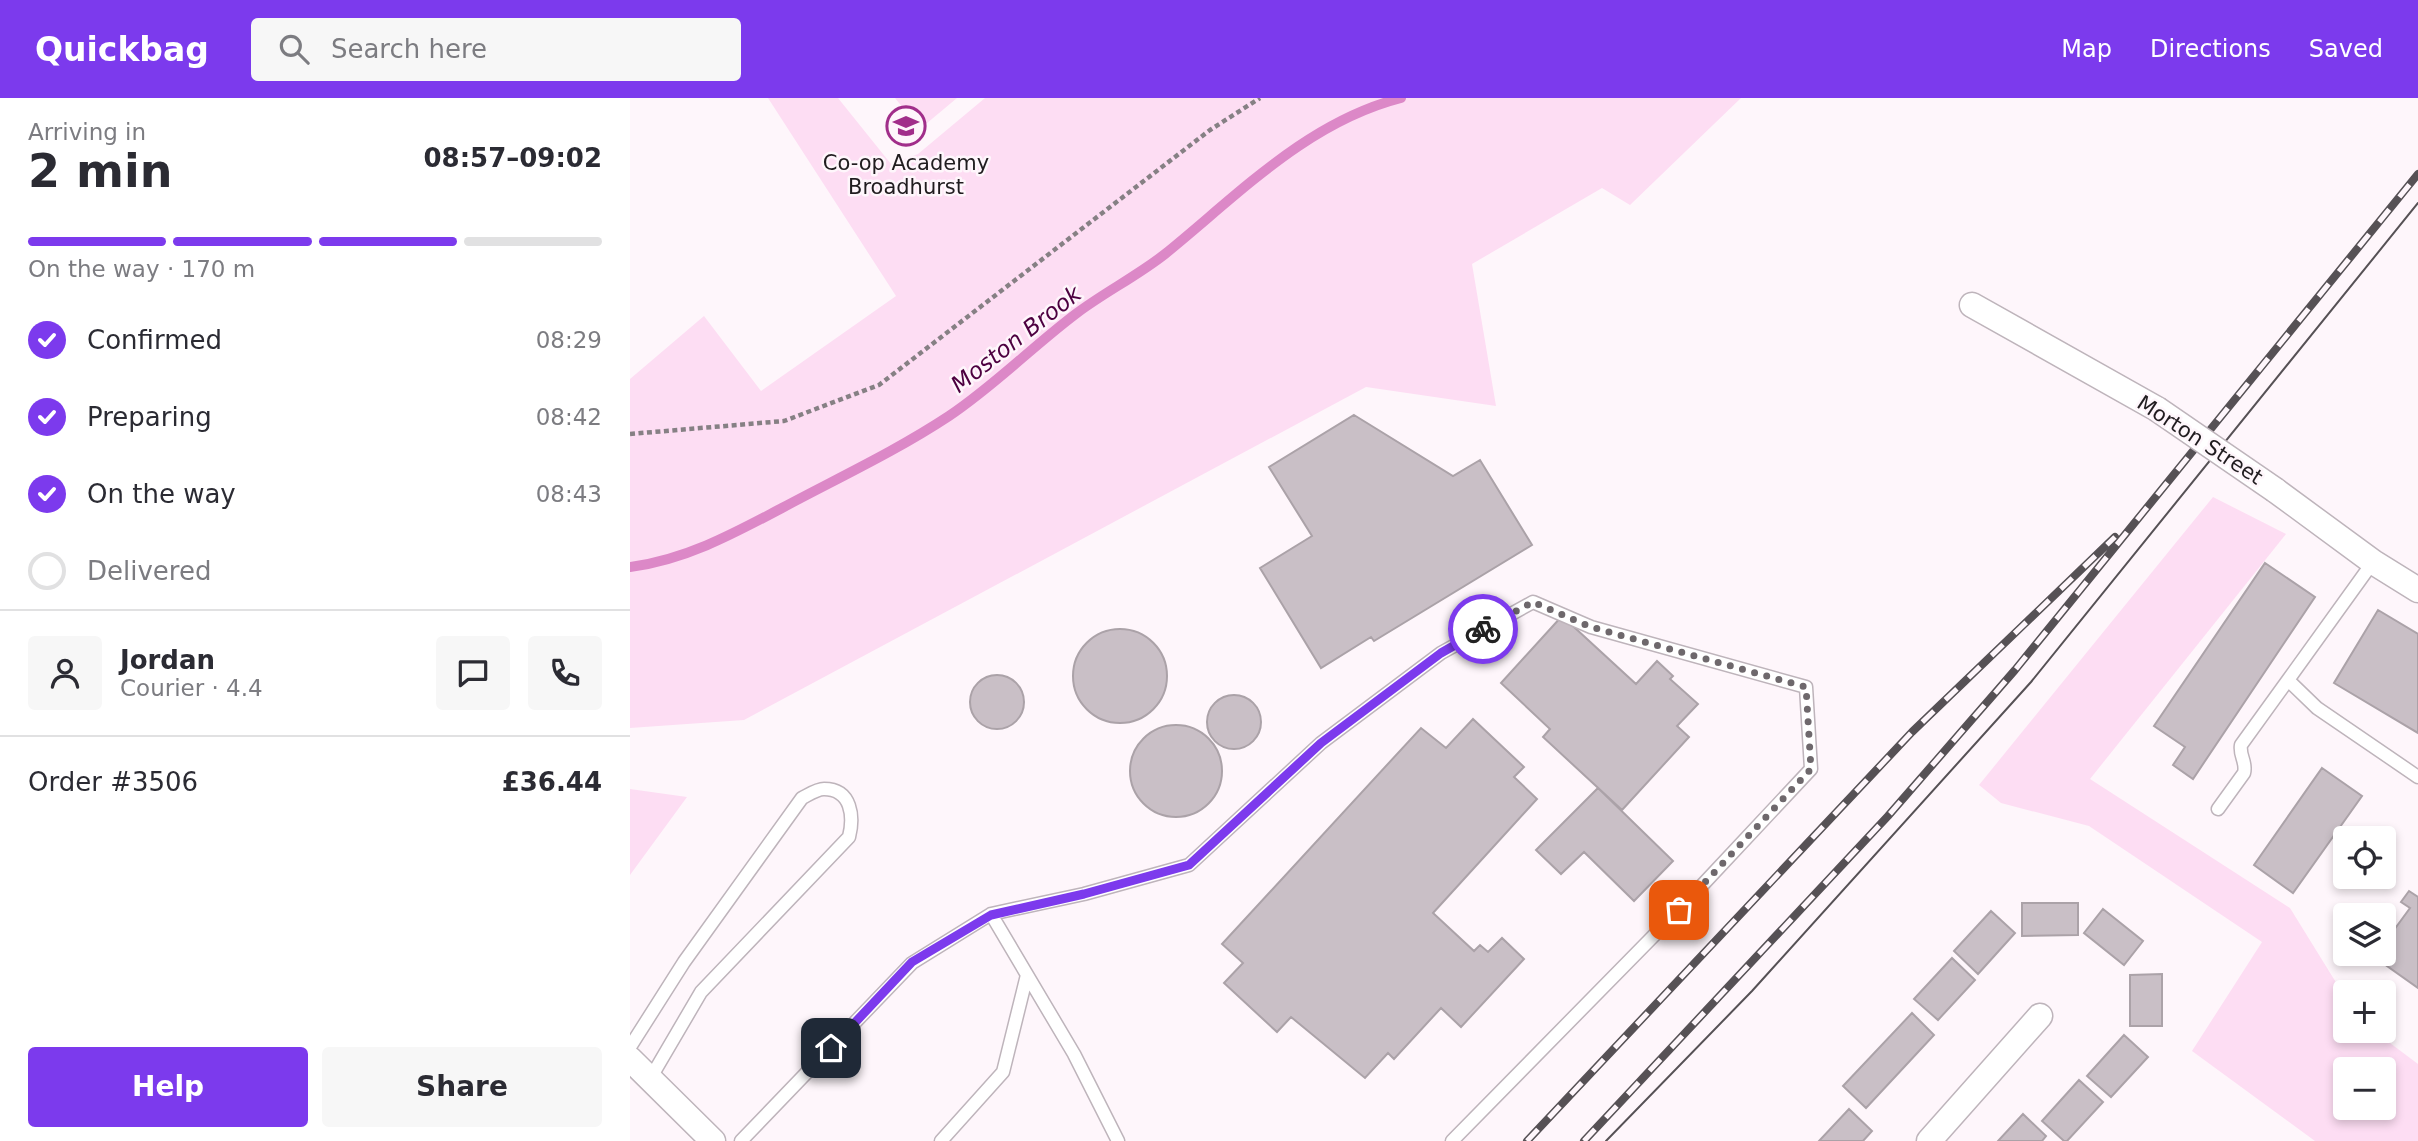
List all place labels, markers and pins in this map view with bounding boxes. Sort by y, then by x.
school or university icon: Co-op Academy Broadhurst [885,105,927,147]
place label: Co-op Academy Broadhurst [823,151,989,199]
pin [1649,880,1709,940]
pin [801,1018,861,1078]

